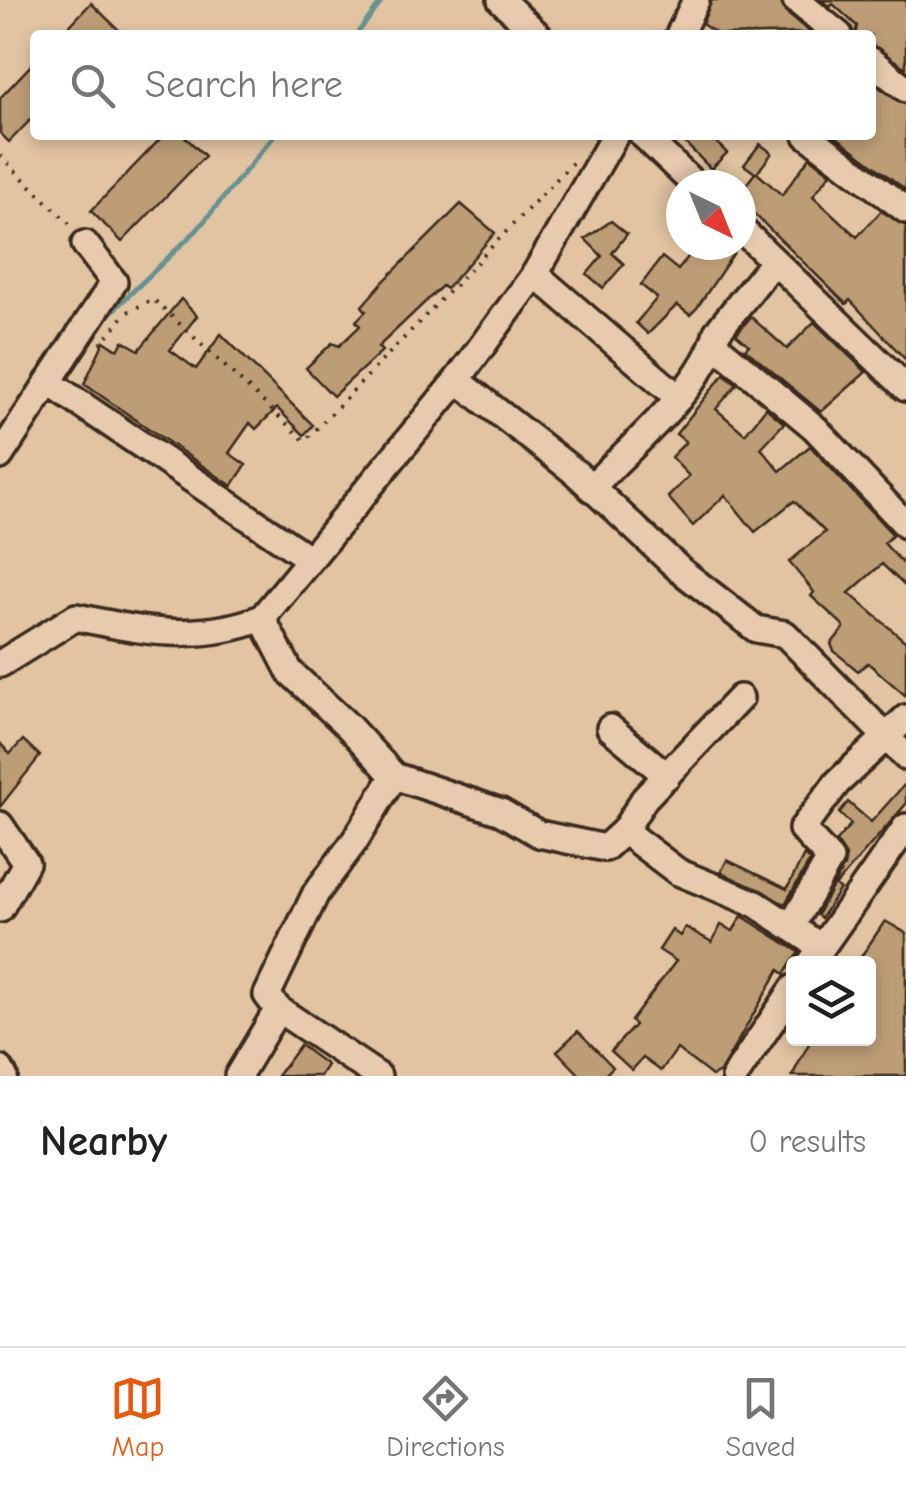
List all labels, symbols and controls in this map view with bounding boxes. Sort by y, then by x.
search box [30,30,876,140]
icon: search [65,58,120,113]
text: Search here [145,63,343,107]
north arrow [666,170,756,260]
map controls [786,956,876,1046]
button: layers [786,956,876,1046]
text: Nearby [40,1117,167,1166]
text: 0 results [749,1123,866,1160]
tab: Map [110,1371,165,1463]
tab: Directions [386,1371,505,1463]
tab: Saved [726,1371,796,1463]

